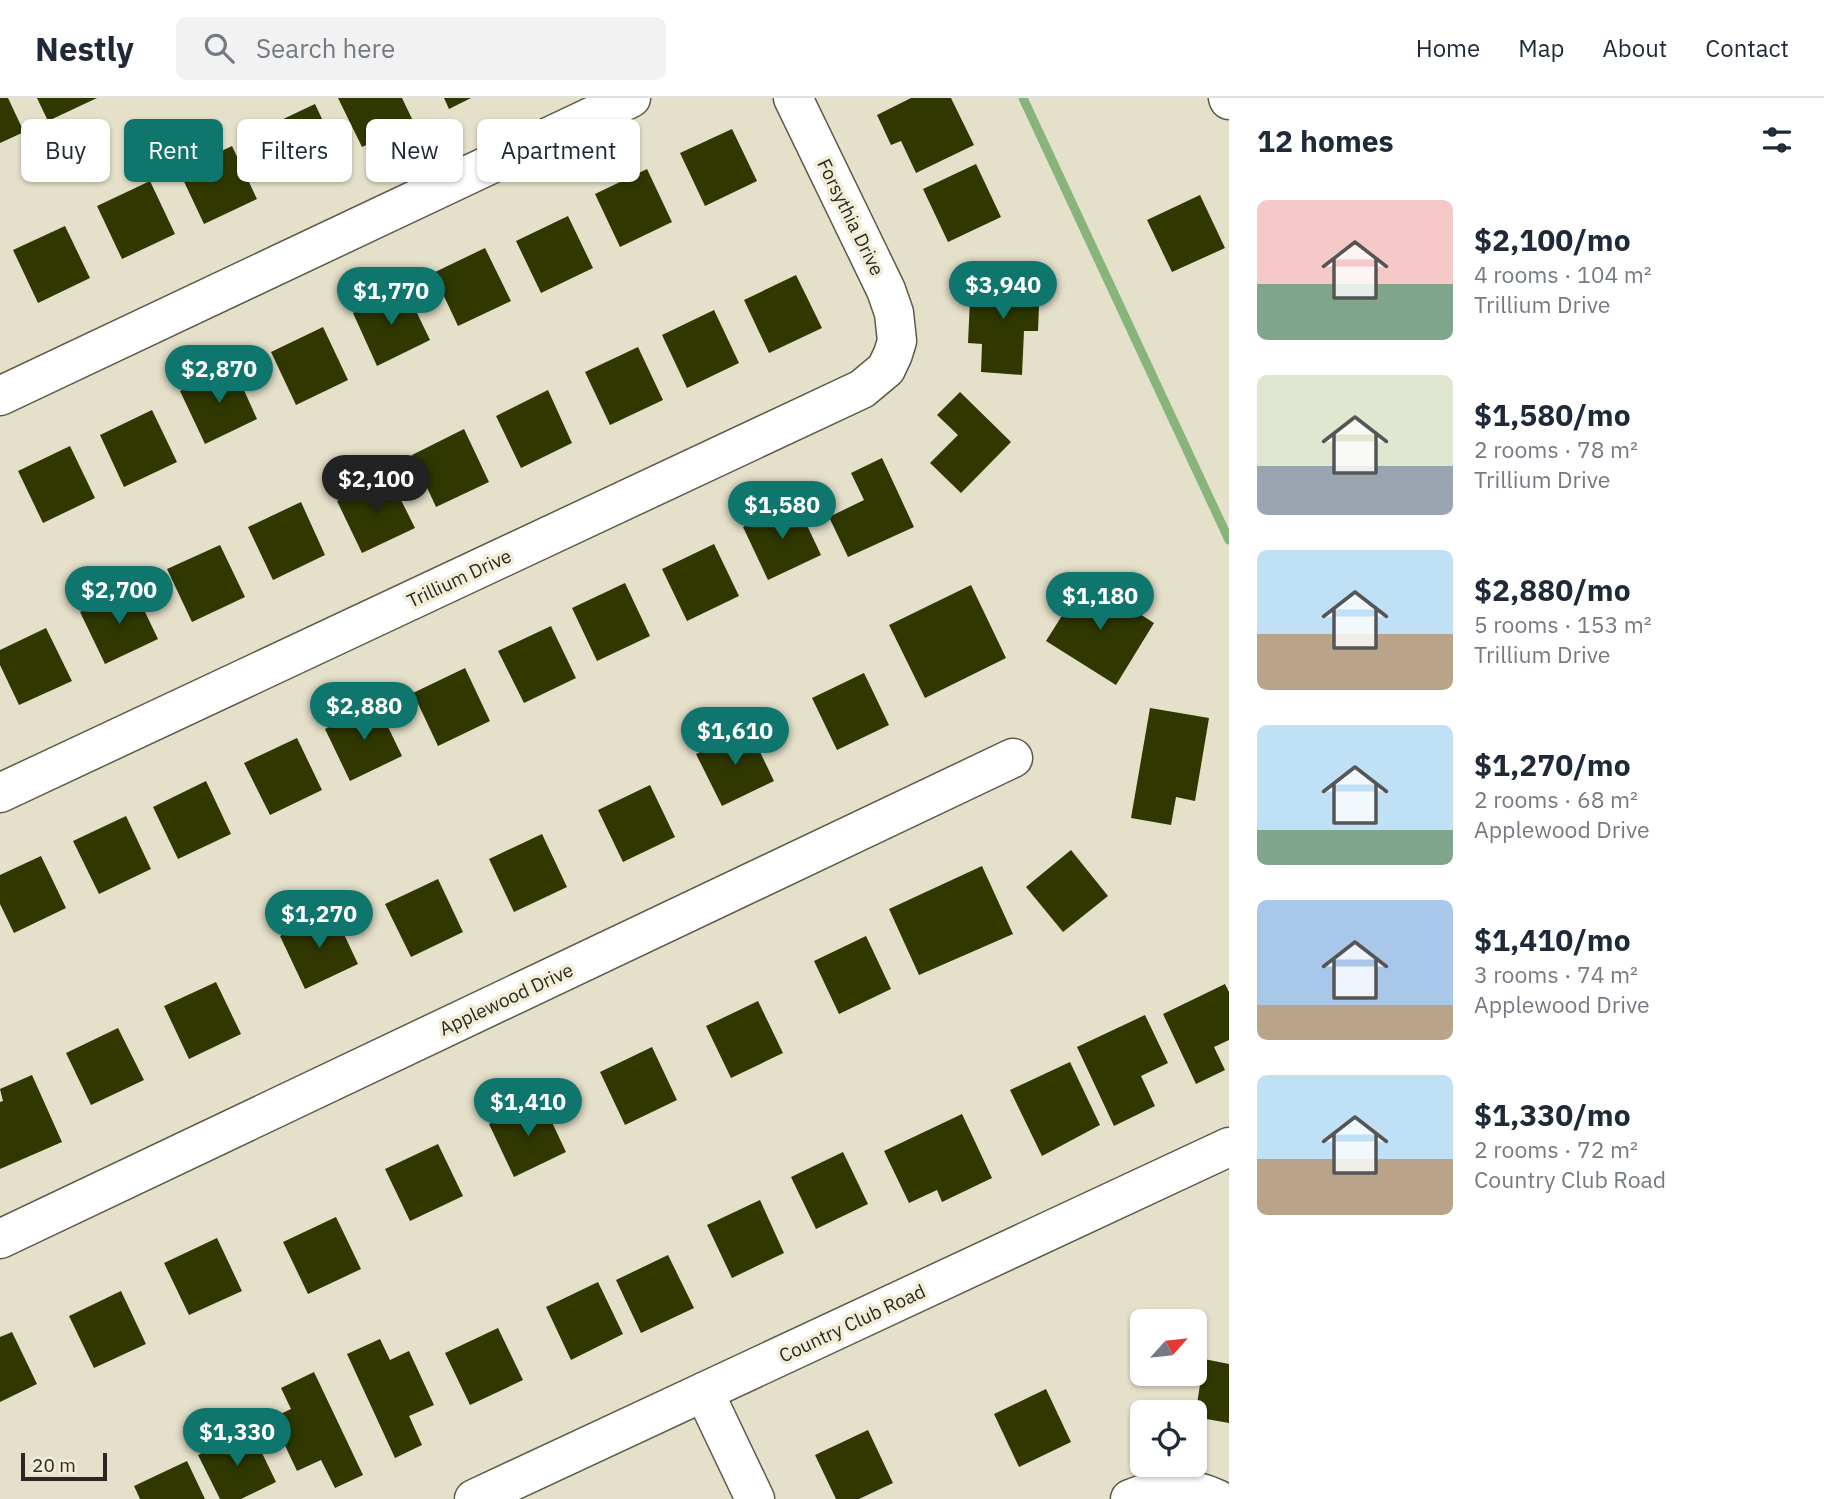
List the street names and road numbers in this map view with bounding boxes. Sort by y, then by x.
street label: Forsythia Drive [812,155,890,279]
street label: Trillium Drive [403,543,515,613]
street label: Applewood Drive [435,957,577,1041]
street label: Country Club Road [775,1279,929,1367]

